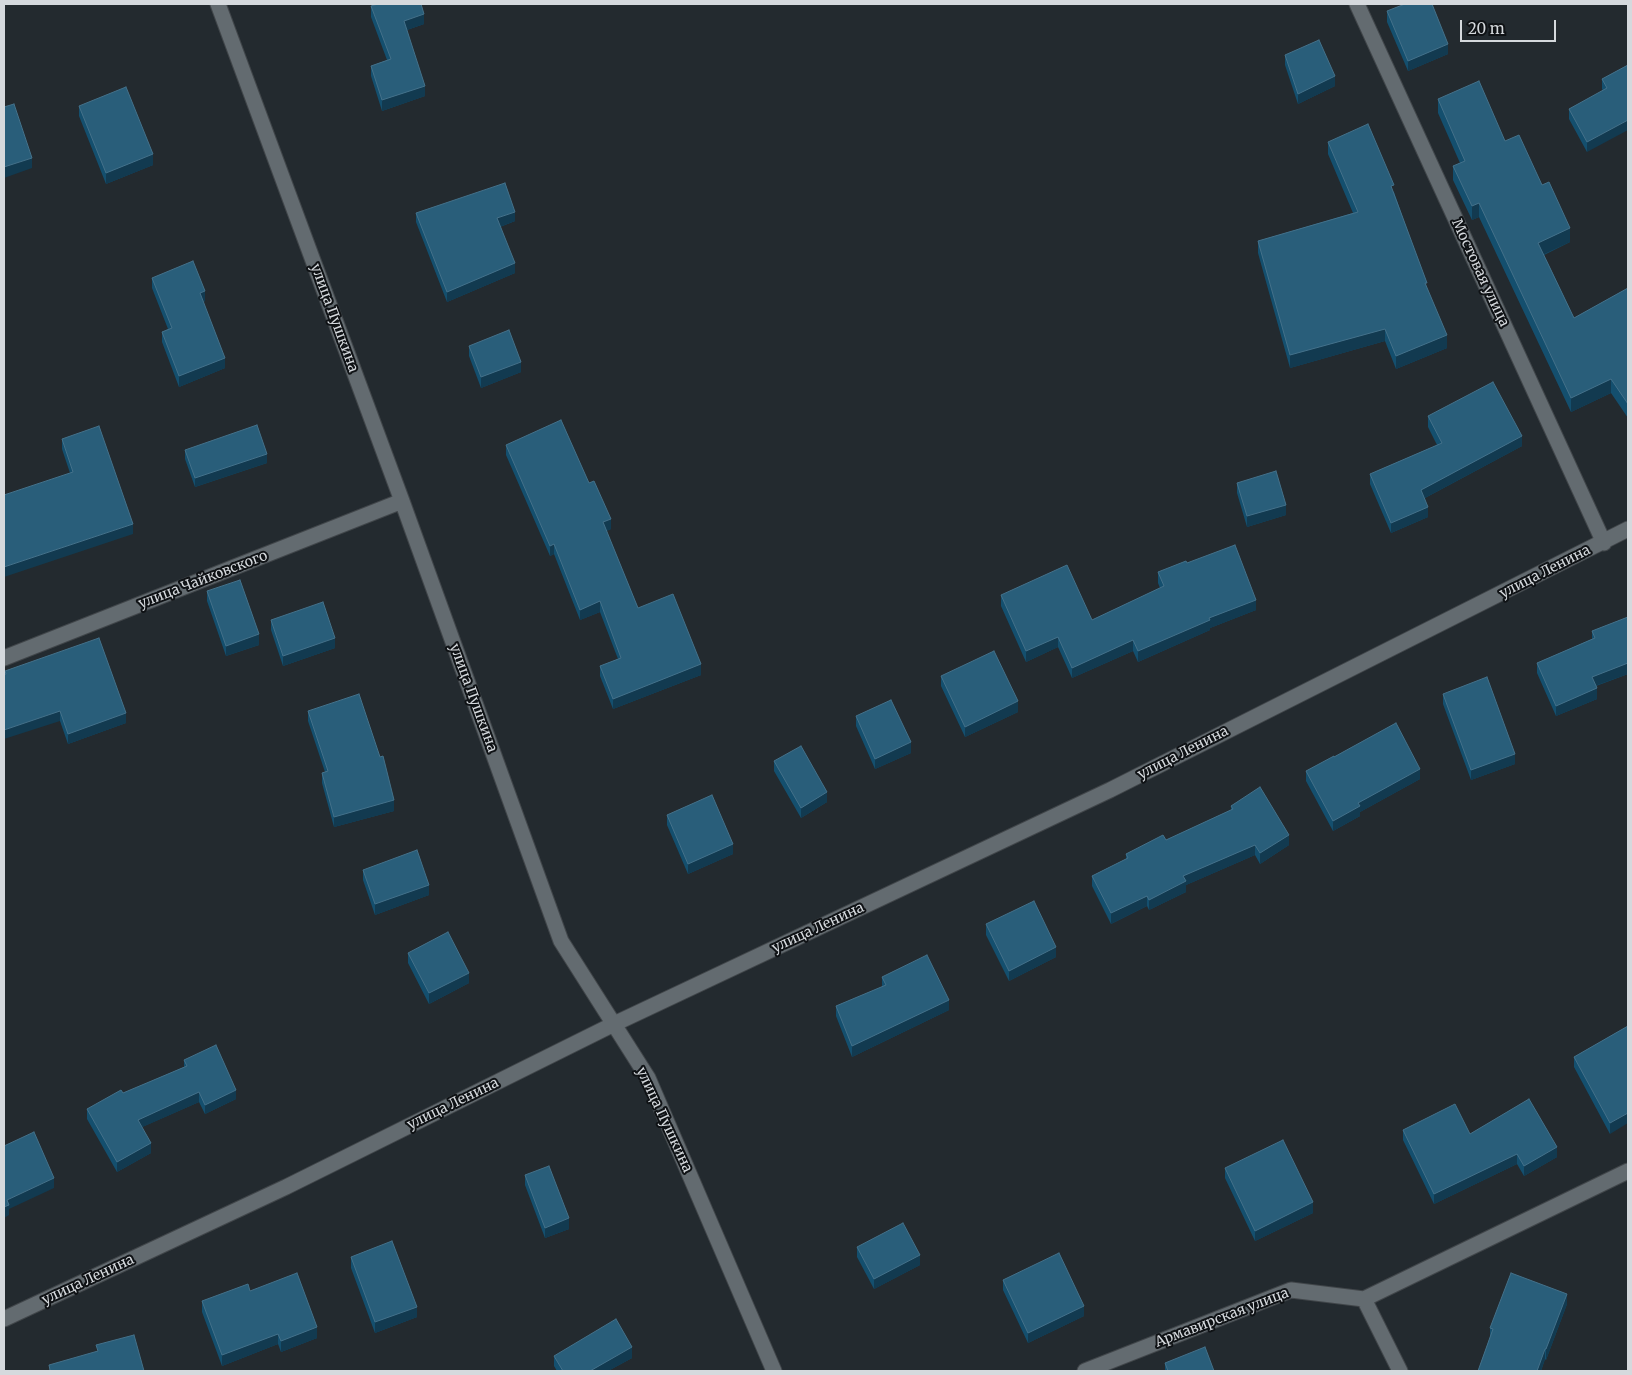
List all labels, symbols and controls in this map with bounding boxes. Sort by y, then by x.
scale bar [1462,10,1558,42]
text: 20 m [1468,19,1505,38]
street label: Мостовая улица [1448,217,1512,329]
street label: улица Пушкина [307,262,361,374]
street label: улица Ленина [1497,542,1593,602]
street label: улица Чайковского [136,548,270,612]
street label: улица Пушкина [446,642,500,754]
street label: улица Ленина [1135,723,1231,783]
street label: улица Ленина [769,899,867,957]
street label: улица Пушкина [632,1065,696,1175]
street label: улица Ленина [405,1075,501,1133]
street label: улица Ленина [39,1251,137,1309]
street label: Армавирская улица [1153,1285,1291,1351]

